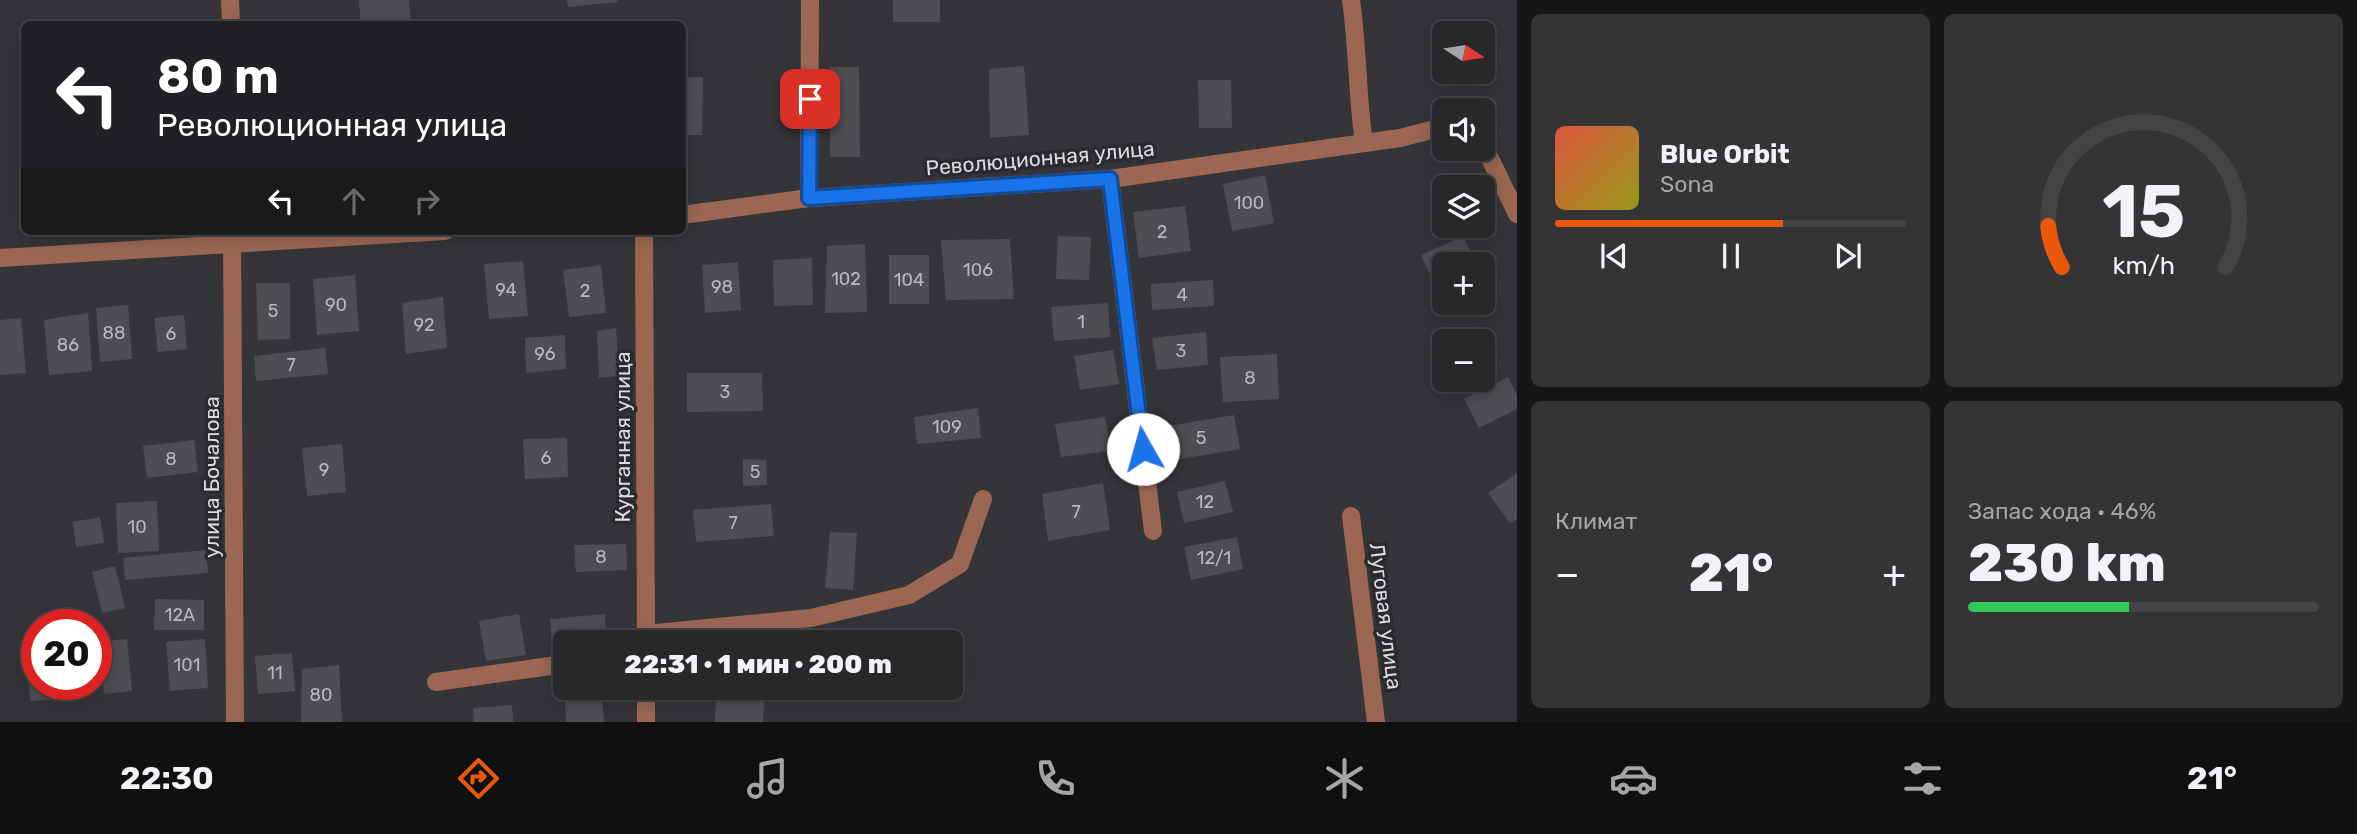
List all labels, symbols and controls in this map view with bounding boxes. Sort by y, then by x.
north arrow [1432,21,1494,84]
map controls [1432,21,1495,392]
text: 80 m [157,47,279,105]
icon: left [42,49,133,140]
pin [780,69,840,129]
icon: arrive [791,80,829,118]
button: sound [1432,98,1495,161]
text: Революционная улица [157,106,507,144]
street label: Революционная улица [924,136,1156,180]
text: Blue Orbit [1660,139,1790,170]
text: 15 [2102,169,2185,255]
text: Sona [1660,170,1714,198]
button: layers [1432,175,1495,238]
icon: left [262,182,300,220]
icon: ahead [335,182,373,220]
icon: right [408,182,446,220]
house number: 100 [1234,192,1264,214]
house number: 2 [1157,221,1167,243]
icon: previous [1595,237,1633,275]
icon: pause [1712,237,1750,275]
icon: next [1829,237,1867,275]
text: km/h [2112,251,2175,280]
button: + [1432,252,1495,315]
house number: 106 [963,259,993,281]
house number: 102 [831,268,861,290]
house number: 104 [894,269,924,291]
house number: 98 [711,276,733,298]
house number: 94 [495,279,517,301]
house number: 2 [580,280,590,302]
house number: 4 [1176,284,1188,306]
house number: 90 [325,294,347,316]
house number: 5 [268,300,278,322]
house number: 1 [1077,311,1085,333]
house number: 92 [413,314,435,336]
house number: 88 [103,322,125,344]
house number: 6 [166,323,177,345]
button: − [1432,329,1495,392]
house number: 86 [57,334,79,356]
house number: 3 [1176,340,1186,362]
house number: 96 [534,343,556,365]
street label: Курганная улица [610,351,635,523]
house number: 7 [286,354,296,376]
house number: 8 [1244,367,1256,389]
house number: 3 [720,381,730,403]
street label: улица Бочалова [199,396,224,558]
position arrow [1106,412,1180,486]
house number: 109 [932,416,962,438]
house number: 5 [1196,427,1206,449]
house number: 6 [541,447,552,469]
house number: 8 [165,448,177,470]
house number: 9 [319,459,329,481]
house number: 5 [750,461,760,483]
house number: 12 [1196,491,1214,513]
text: Запас хода · 46% [1968,497,2156,525]
house number: 7 [1071,501,1081,523]
text: Климат [1555,507,1637,535]
house number: 7 [728,512,738,534]
house number: 10 [127,516,147,538]
text: 230 km [1968,532,2166,594]
street label: Луговая улица [1365,541,1407,691]
text: 21° [1689,542,1773,604]
house number: 8 [595,546,607,568]
house number: 12/1 [1197,547,1231,569]
text: − [1555,551,1580,597]
text: + [1882,551,1906,597]
house number: 12А [165,604,195,626]
speed limit sign: 20 [21,609,112,700]
text: 22:31 · 1 мин · 200 m [624,649,892,680]
house number: 101 [174,654,200,676]
house number: 11 [267,662,283,684]
house number: 80 [310,684,332,706]
icon: directions [454,754,503,803]
icon: music [743,754,792,803]
icon: phone [1031,754,1080,803]
icon: climate [1320,754,1369,803]
icon: car [1609,754,1658,803]
icon: filters [1898,754,1947,803]
text: 22:30 [120,759,214,797]
text: 21° [2187,759,2237,797]

